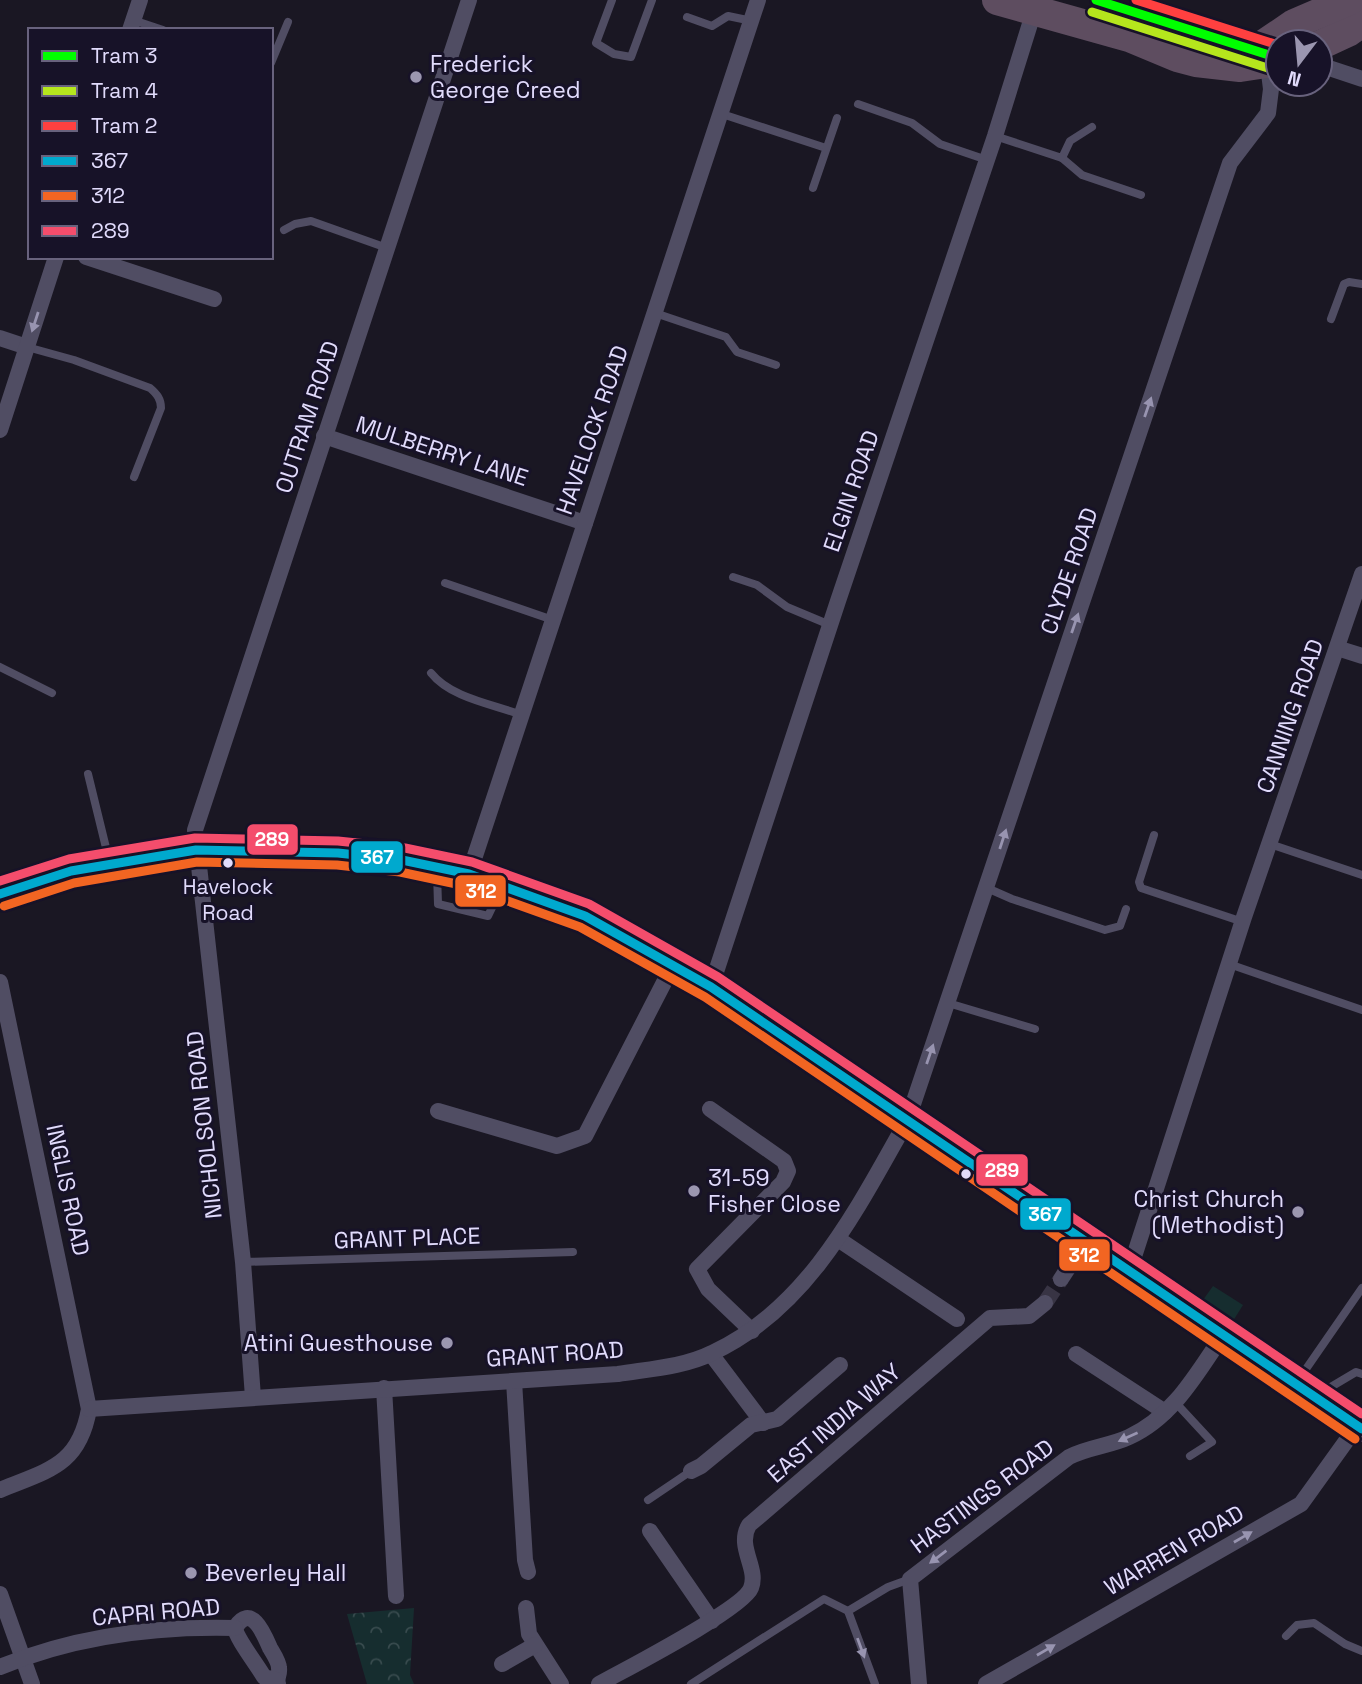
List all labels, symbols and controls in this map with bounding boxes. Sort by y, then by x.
legend [28,28,273,259]
north arrow [1264,28,1334,98]
text: Tram 3 [91,42,158,69]
place label: Frederick George Creed [430,49,581,105]
text: N [1285,65,1304,93]
marker: Frederick George Creed [408,69,424,85]
text: Tram 4 [91,77,158,104]
text: Tram 2 [91,112,158,139]
text: 367 [91,147,128,174]
text: 312 [91,182,125,209]
text: 289 [91,217,130,244]
one-way arrow [29,312,40,333]
street label: OUTRAM ROAD [268,337,346,497]
street label: HAVELOCK ROAD [549,341,635,519]
one-way arrow [1143,397,1154,418]
street label: MULBERRY LANE [352,409,532,493]
street label: ELGIN ROAD [816,426,886,556]
street label: CLYDE ROAD [1033,504,1105,638]
one-way arrow [1070,612,1081,633]
street label: CANNING ROAD [1250,635,1330,797]
line badge: 289 [246,823,299,856]
text: 289 [255,827,289,852]
one-way arrow [998,828,1009,849]
line badge: 367 [350,840,404,874]
text: 367 [360,845,394,870]
marker: Havelock Road [221,856,235,870]
place label: Havelock Road [183,873,273,926]
line badge: 312 [454,874,507,908]
text: 312 [465,879,497,904]
street label: NICHOLSON ROAD [179,1030,229,1220]
one-way arrow [925,1044,936,1065]
street label: INGLIS ROAD [39,1122,97,1258]
line badge: 289 [975,1153,1029,1187]
text: 289 [985,1158,1019,1183]
place label: 31-59 Fisher Close [708,1163,841,1219]
unlabelled marker [959,1167,973,1181]
marker: 31-59 Fisher Close [686,1183,702,1199]
place label: Christ Church (Methodist) [1134,1184,1284,1240]
line badge: 367 [1019,1197,1072,1231]
text: 367 [1028,1202,1062,1227]
marker: Christ Church (Methodist) [1290,1204,1306,1220]
street label: GRANT PLACE [333,1220,481,1256]
line badge: 312 [1058,1238,1111,1272]
text: 312 [1068,1243,1100,1268]
place label: Atini Guesthouse [244,1328,433,1358]
street label: GRANT ROAD [485,1334,625,1374]
marker: Atini Guesthouse [439,1335,455,1351]
street label: EAST INDIA WAY [761,1357,907,1489]
one-way arrow [1118,1431,1138,1443]
street label: HASTINGS ROAD [904,1432,1060,1560]
street label: WARREN ROAD [1099,1498,1249,1602]
one-way arrow [1233,1531,1253,1543]
one-way arrow [929,1550,947,1564]
place label: Beverley Hall [205,1558,346,1588]
marker: Beverley Hall [183,1565,199,1581]
street label: CAPRI ROAD [91,1591,221,1633]
one-way arrow [856,1637,867,1658]
one-way arrow [1036,1644,1055,1656]

